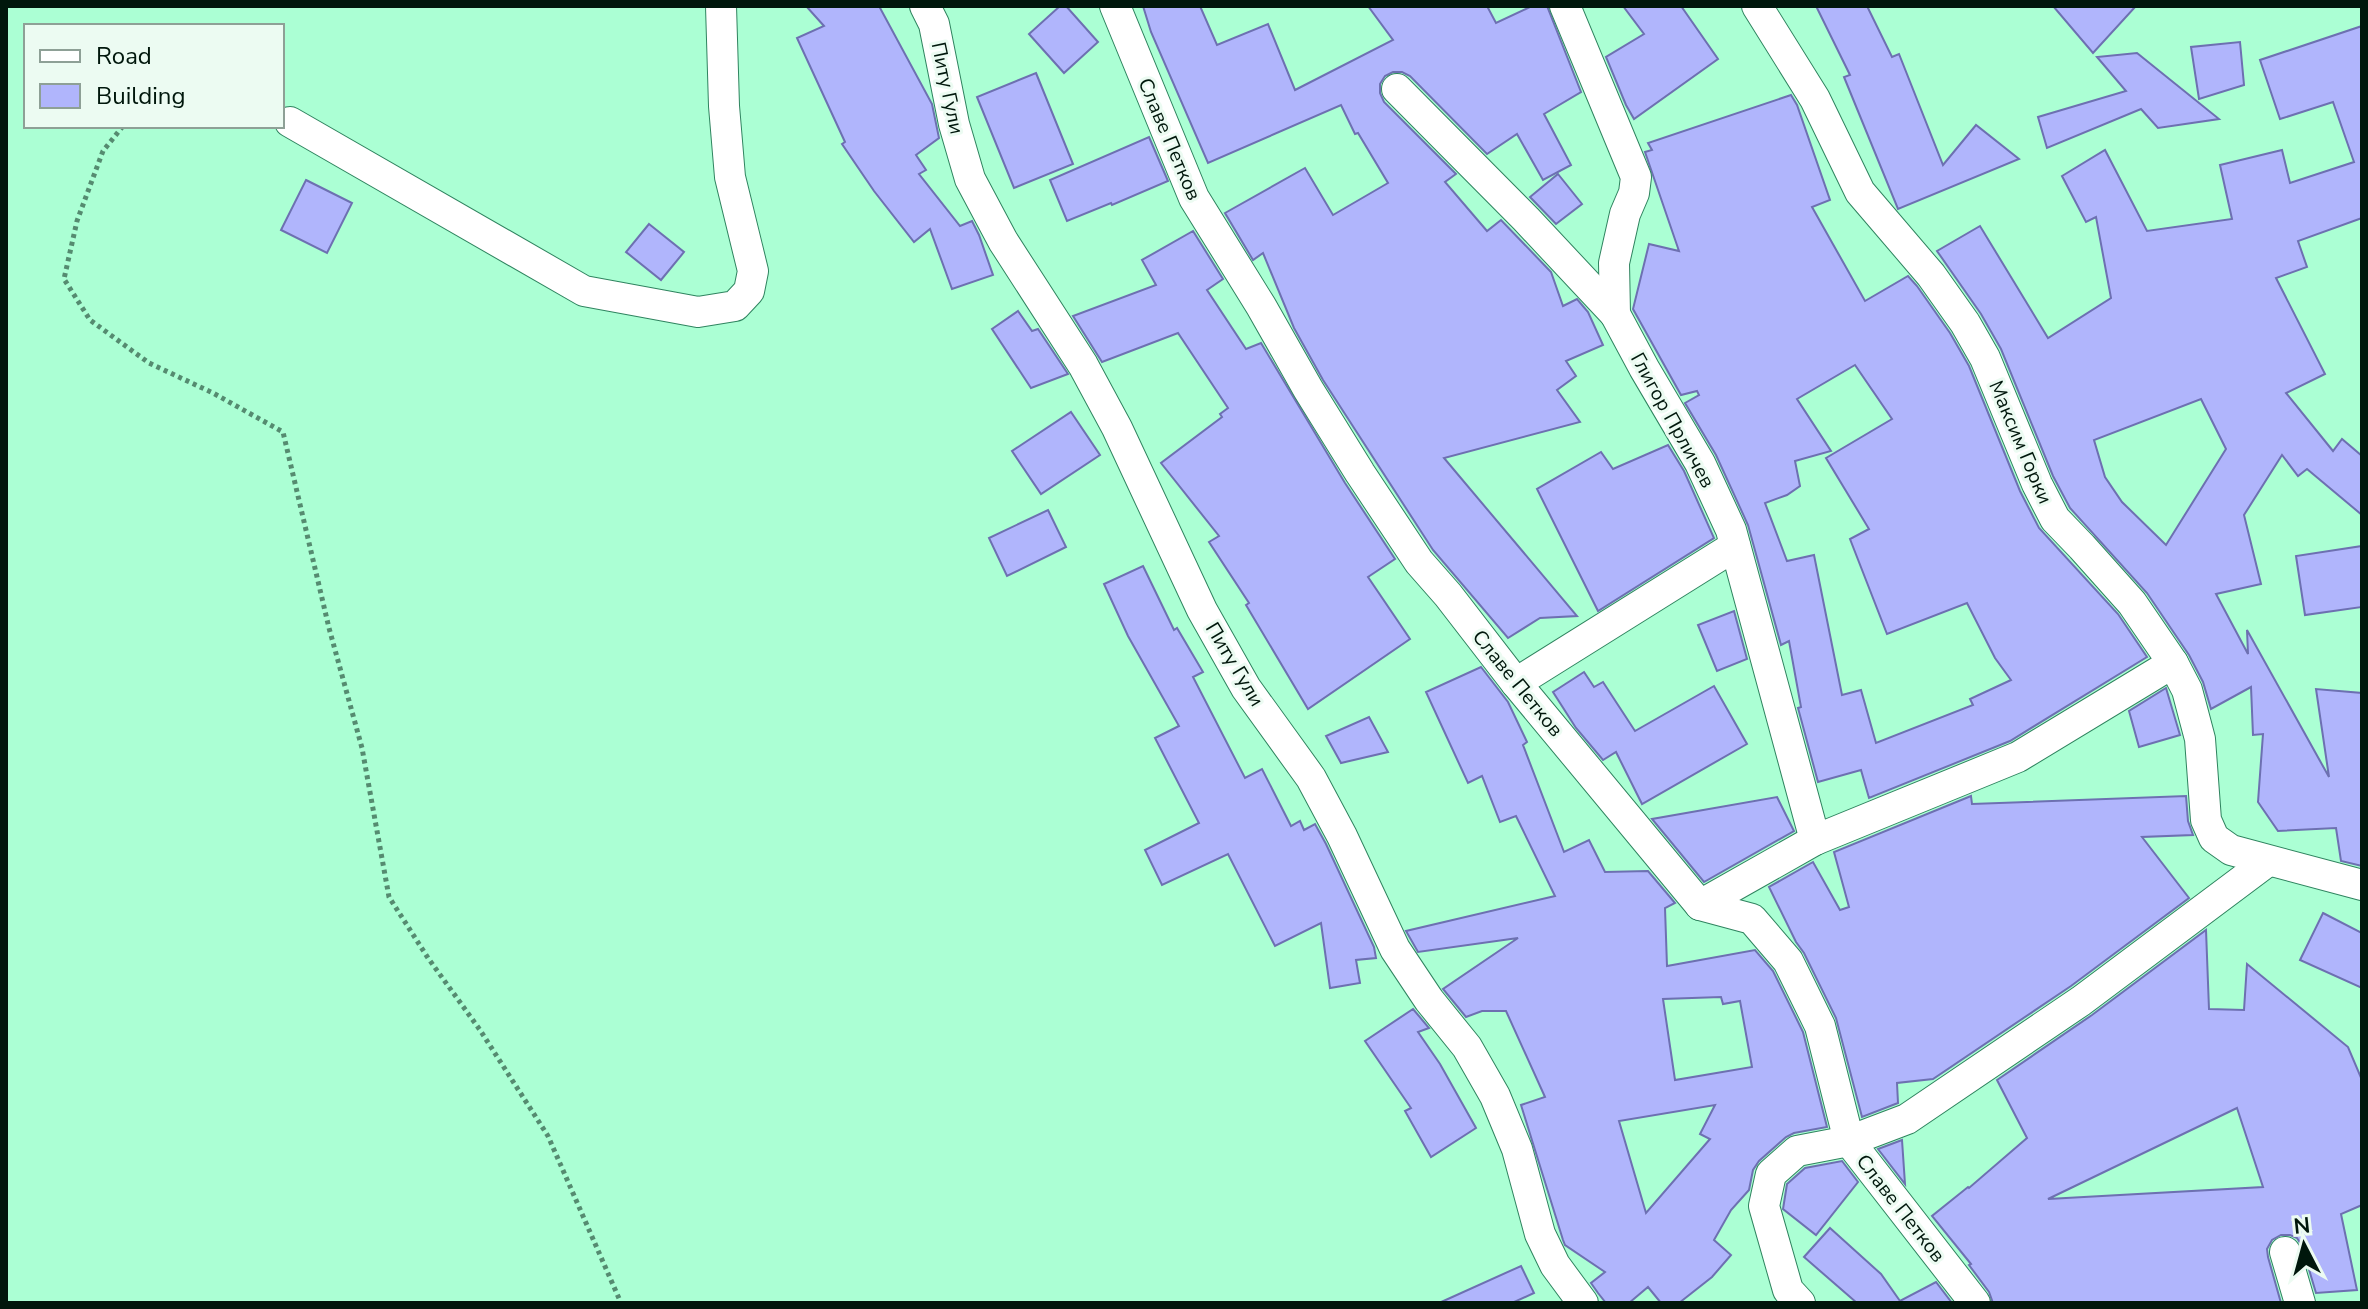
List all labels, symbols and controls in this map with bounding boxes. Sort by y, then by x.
legend [24,24,284,128]
text: Road [96,40,152,72]
street label: Питу Гули [925,40,970,137]
street label: Славе Петков [1132,74,1207,204]
text: Building [96,80,186,112]
street label: Глигор Прличев [1624,348,1721,493]
street label: Максим Горки [1982,376,2059,508]
street label: Питу Гули [1199,617,1270,711]
street label: Славе Петков [1466,624,1569,742]
street label: Славе Петков [1850,1149,1951,1268]
north arrow [2264,1205,2344,1285]
text: N [2292,1210,2312,1242]

